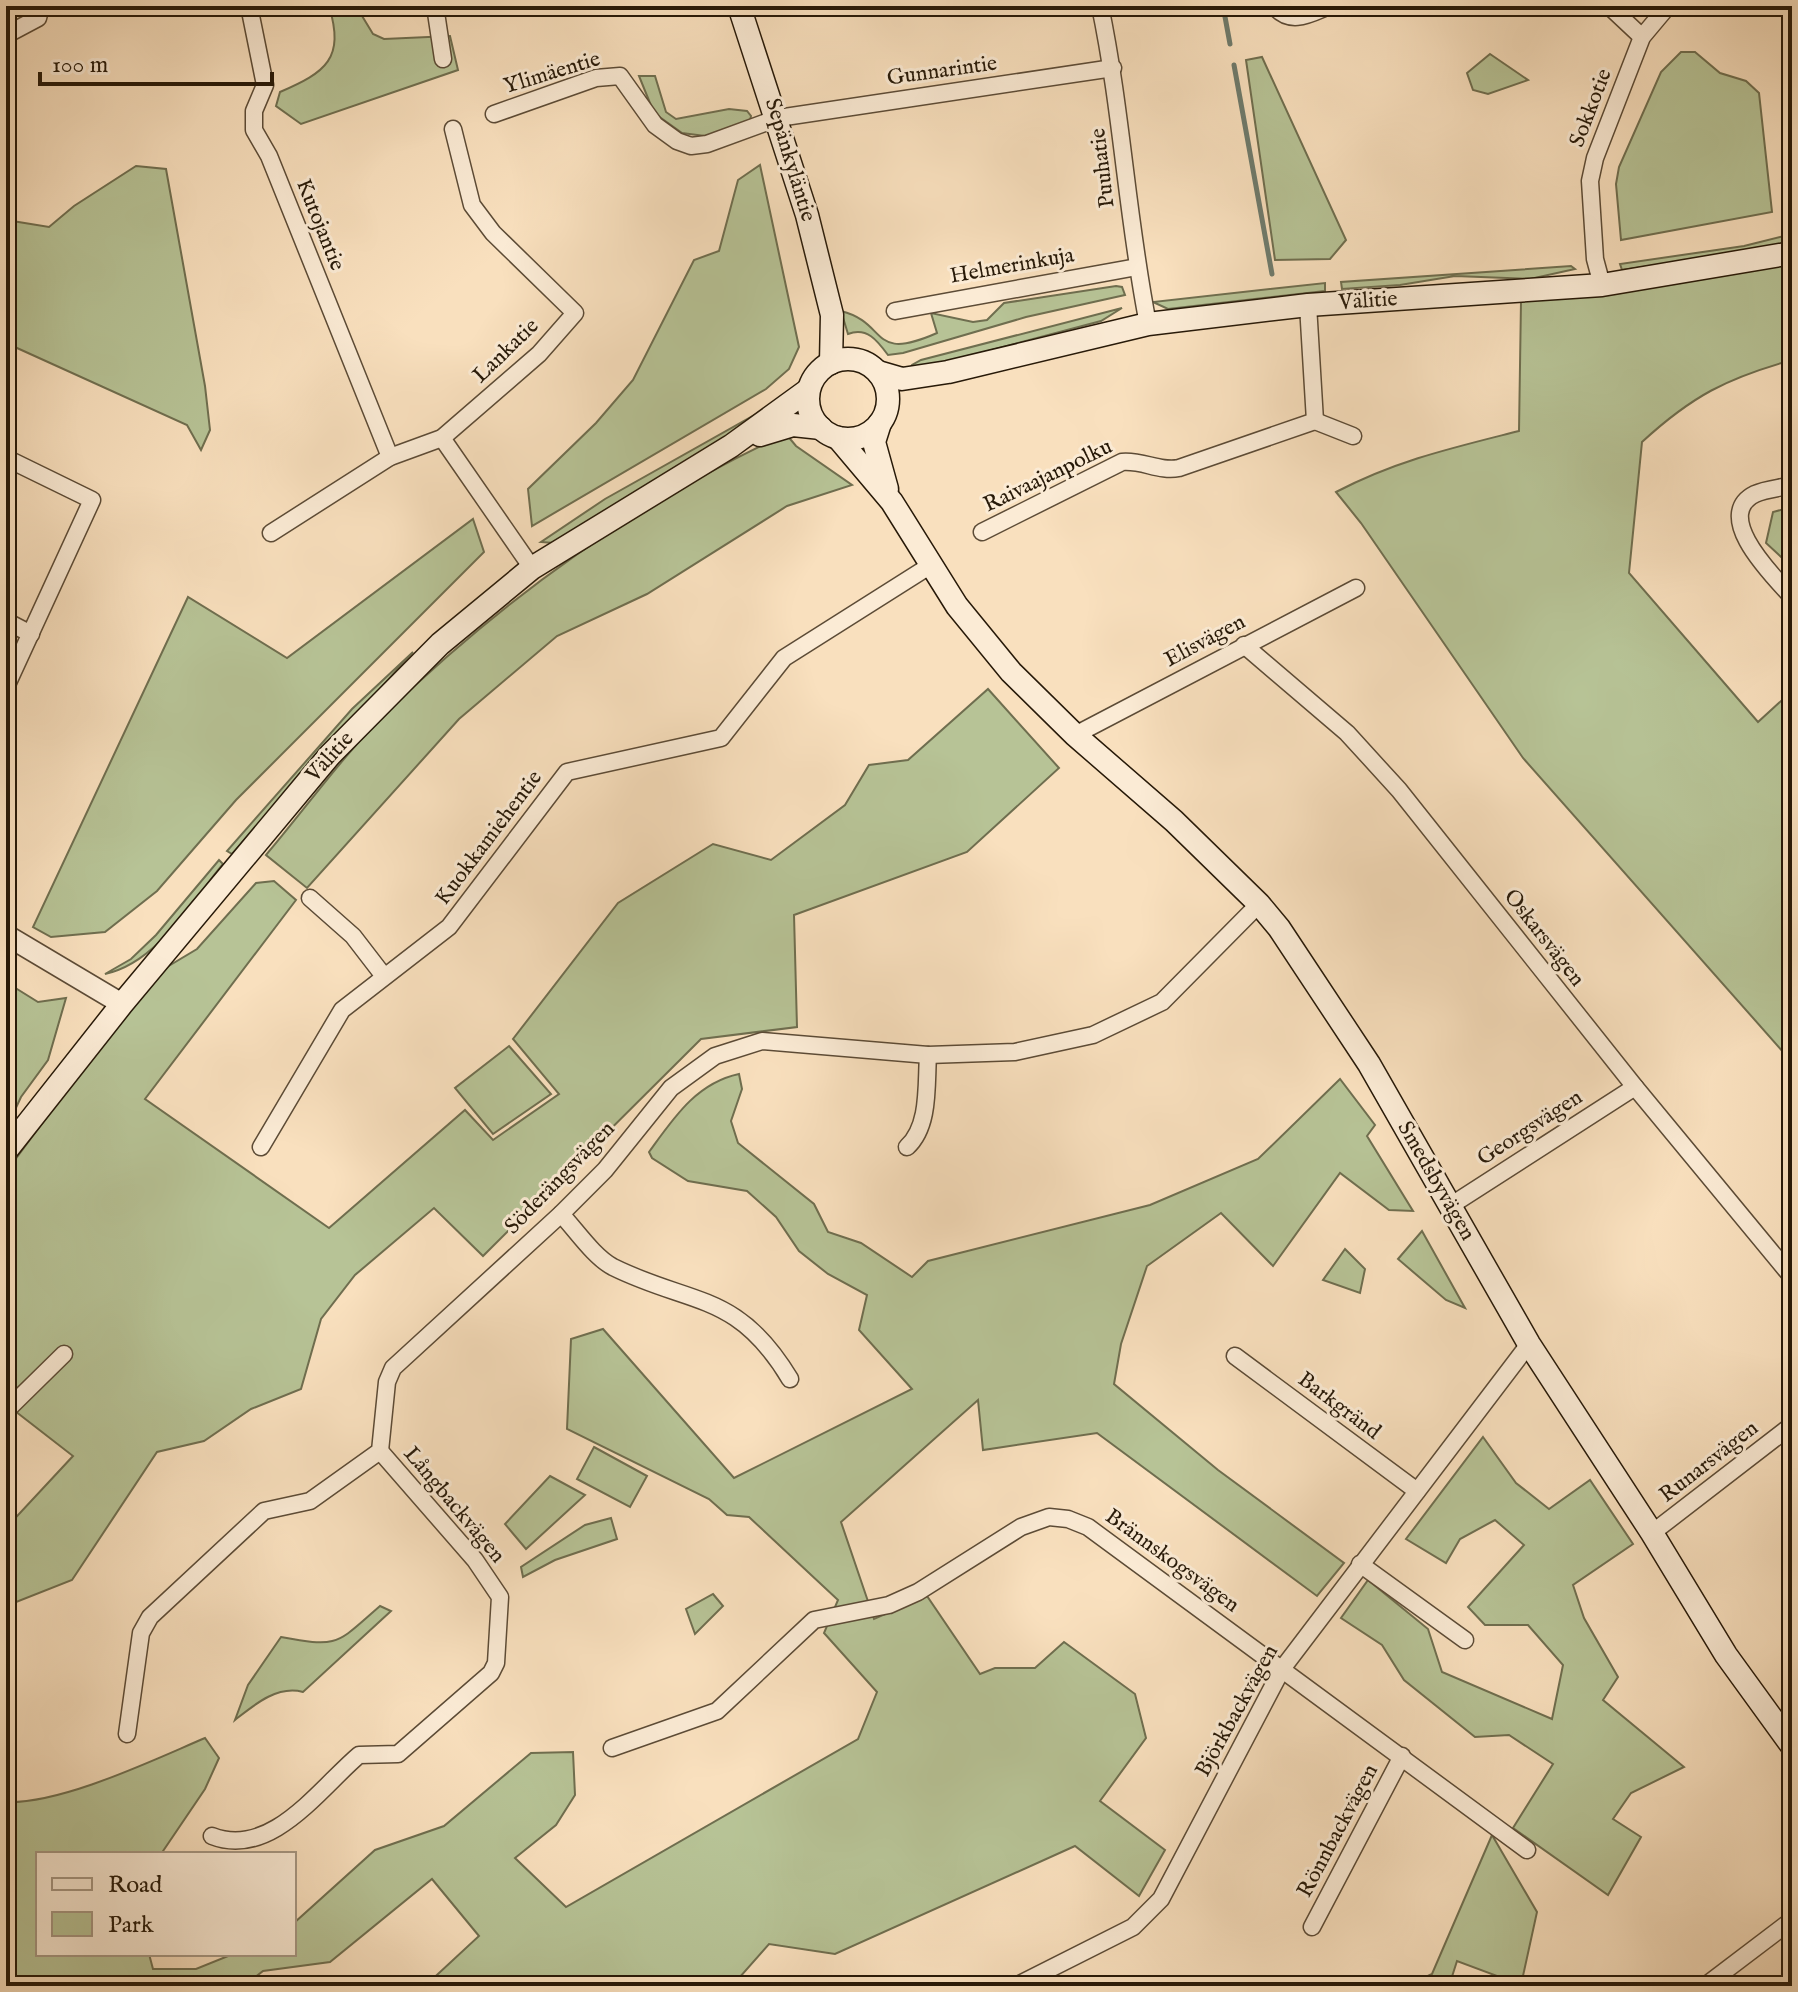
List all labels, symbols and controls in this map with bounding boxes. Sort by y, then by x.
scale bar [40,36,272,86]
street label: Ylimäentie [500,45,604,101]
street label: Gunnarintie [885,49,999,93]
text: 100 m [52,50,108,81]
street label: Sokkotie [1563,65,1619,151]
street label: Sepänkyläntie [758,95,822,225]
street label: Puuhatie [1084,126,1122,210]
street label: Kutojantie [289,175,351,275]
street label: Helmerinkuja [948,241,1077,291]
street label: Välitie [1337,285,1398,317]
street label: Lankatie [467,313,545,389]
street label: Raivaajanpolku [979,433,1117,519]
street label: Elisvägen [1160,608,1251,674]
street label: Välitie [299,726,360,789]
street label: Kuokkamiehentie [429,765,549,911]
street label: Oskarsvägen [1497,884,1591,993]
street label: Georgsvägen [1472,1083,1588,1172]
street label: Söderängsvägen [499,1115,621,1241]
street label: Smedsbyvägen [1391,1116,1482,1246]
street label: Barkgränd [1292,1366,1386,1446]
street label: Runarsvägen [1654,1414,1764,1509]
street label: Långbackvägen [397,1441,511,1569]
street label: Brännskogsvägen [1099,1503,1245,1619]
street label: Björkbackvägen [1189,1640,1285,1782]
street label: Rönnbackvägen [1291,1759,1385,1903]
legend [36,1852,296,1956]
text: Road [108,1870,162,1901]
text: Park [108,1910,154,1941]

